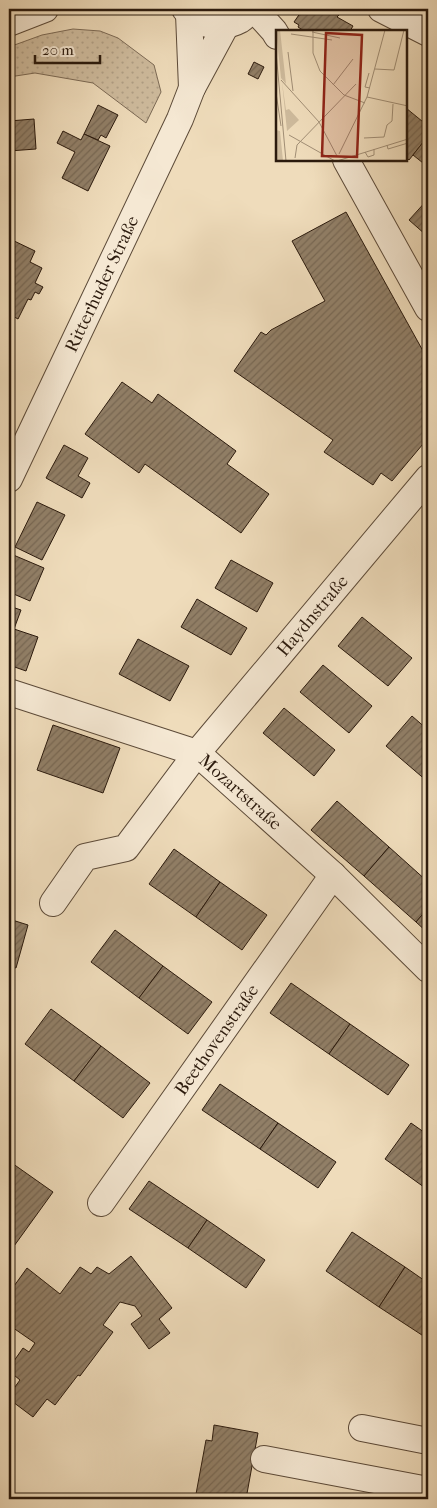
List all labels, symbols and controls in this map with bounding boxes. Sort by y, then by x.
inset map [276,30,407,161]
scale bar [35,32,100,64]
text: 20 m [42,41,74,59]
street label: Ritterhuder Straße [60,212,143,355]
street label: Haydnstraße [272,571,352,660]
street label: Mozartstraße [195,750,286,834]
street label: Beethovenstraße [170,980,263,1099]

